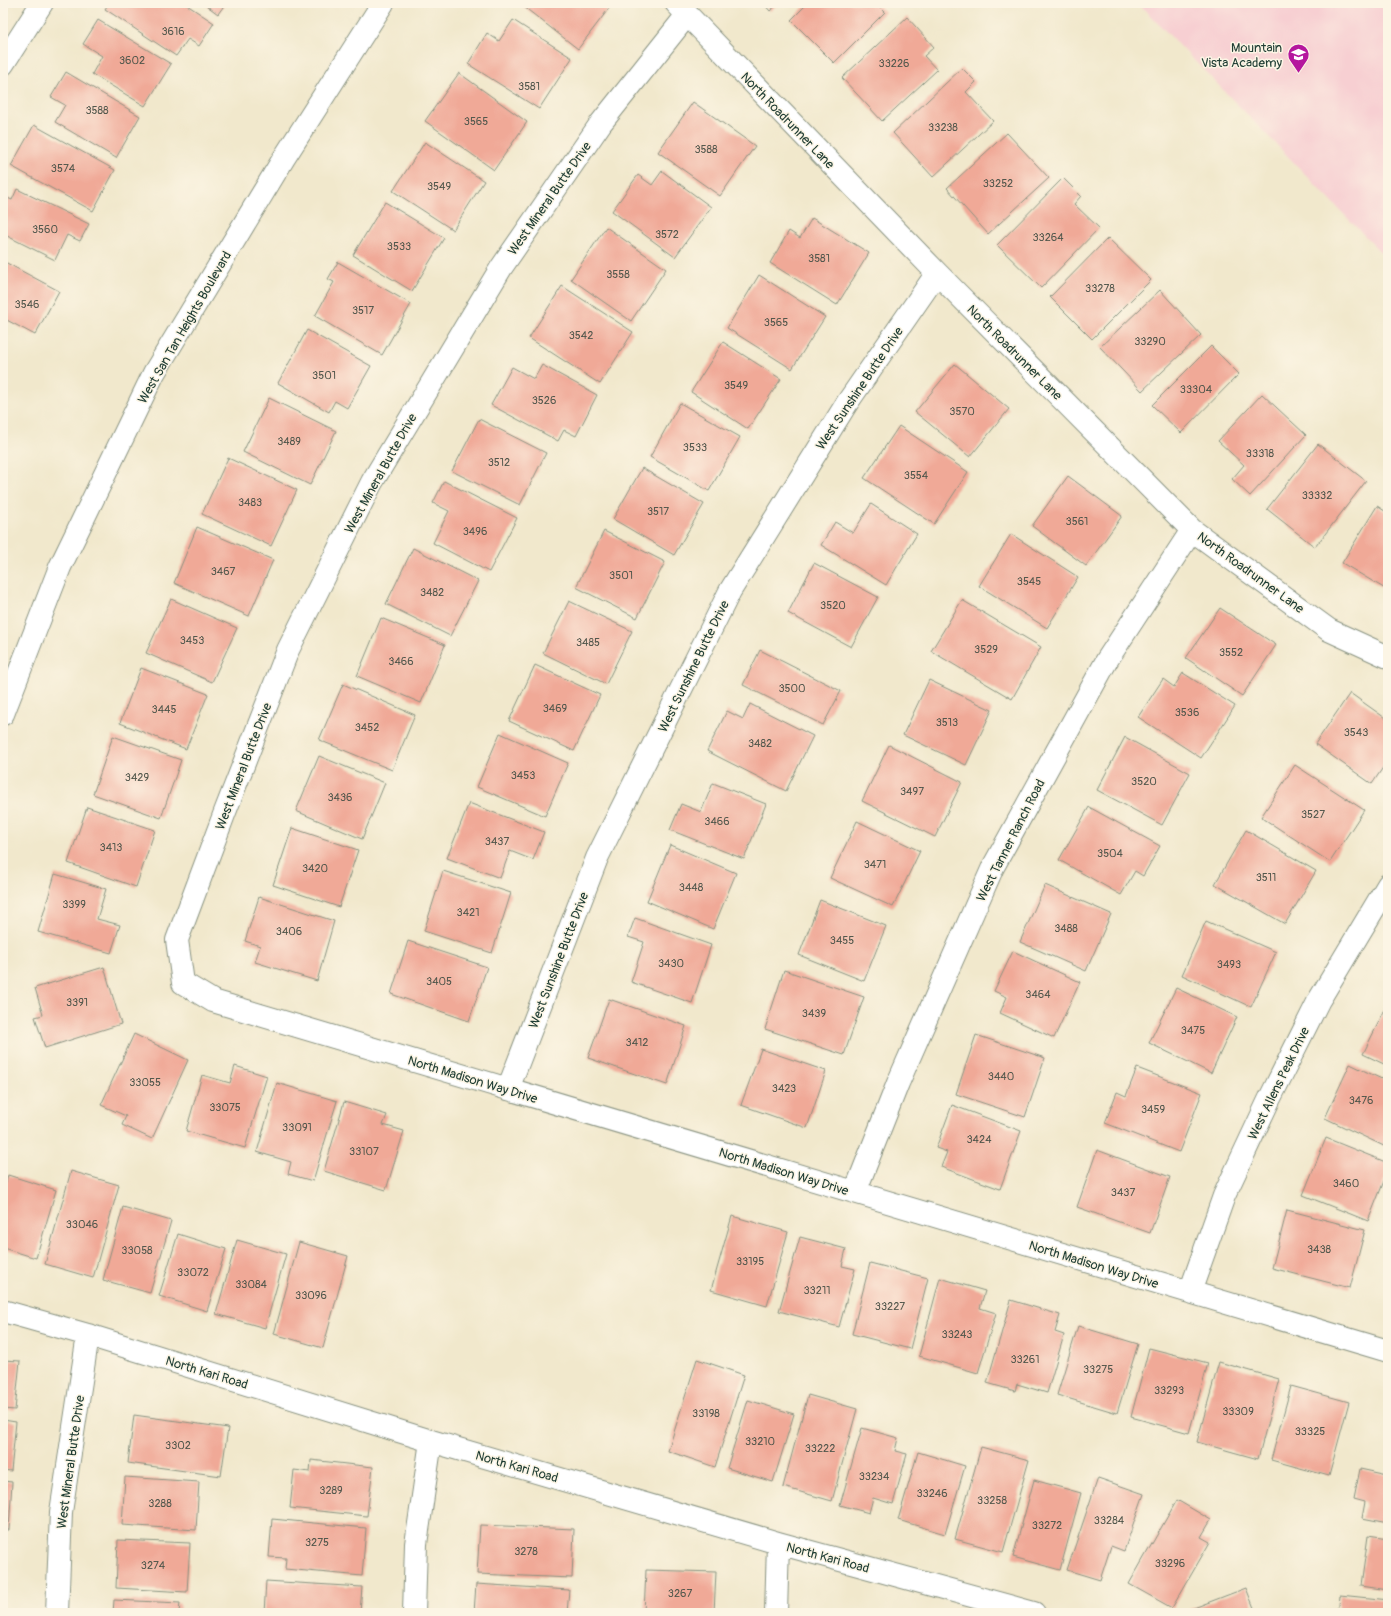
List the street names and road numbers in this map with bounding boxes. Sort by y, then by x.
street label: North Roadrunner Lane [737,69,838,173]
street label: West Mineral Butte Drive [505,138,595,258]
street label: West San Tan Heights Boulevard [135,249,235,406]
street label: North Roadrunner Lane [963,302,1066,404]
street label: West Sunshine Butte Drive [813,324,907,453]
street label: West Mineral Butte Drive [341,410,421,536]
street label: North Roadrunner Lane [1194,529,1307,617]
street label: West Sunshine Butte Drive [655,597,733,735]
street label: West Mineral Butte Drive [212,700,276,832]
street label: West Tanner Ranch Road [973,777,1049,904]
street label: West Sunshine Butte Drive [526,889,593,1031]
street label: West Allens Peak Drive [1245,1024,1313,1142]
street label: North Madison Way Drive [406,1053,540,1107]
street label: North Madison Way Drive [717,1145,851,1199]
street label: North Madison Way Drive [1027,1238,1161,1292]
street label: North Kari Road [164,1353,250,1393]
street label: West Mineral Butte Drive [54,1394,88,1530]
street label: North Kari Road [474,1448,560,1486]
street label: North Kari Road [785,1539,871,1577]

